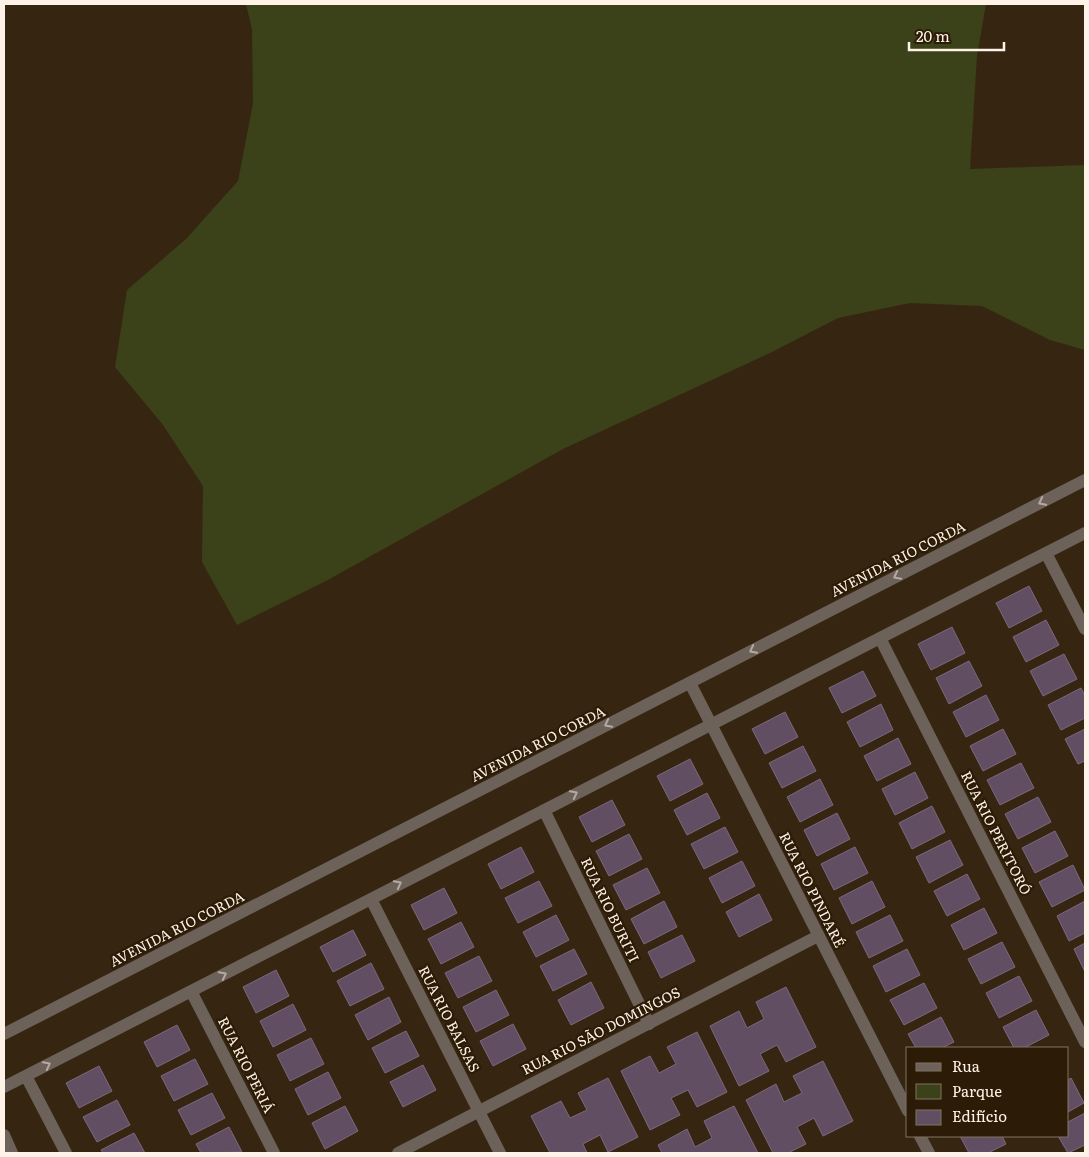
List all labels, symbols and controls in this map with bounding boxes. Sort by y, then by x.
scale bar [909,20,1004,52]
text: 20 m [916,24,950,47]
one-way arrow [1038,496,1047,506]
street label: AVENIDA RIO CORDA [827,515,969,601]
one-way arrow [894,570,903,580]
one-way arrow [749,644,758,654]
street label: AVENIDA RIO CORDA [467,700,609,786]
one-way arrow [604,718,613,728]
street label: RUA RIO PERITORÓ [957,767,1037,898]
one-way arrow [569,790,578,800]
street label: RUA RIO PINDARÉ [775,828,851,951]
street label: RUA RIO BURITI [577,854,645,965]
one-way arrow [393,880,402,890]
street label: AVENIDA RIO CORDA [106,885,248,971]
street label: RUA RIO BALSAS [414,962,485,1075]
one-way arrow [218,971,227,981]
street label: RUA RIO SÃO DOMINGOS [518,981,683,1079]
street label: RUA RIO PERIÁ [214,1013,280,1117]
legend [906,1047,1069,1137]
text: Rua [952,1054,981,1077]
one-way arrow [42,1061,51,1071]
text: Parque [952,1079,1002,1102]
text: Edifício [952,1104,1007,1127]

